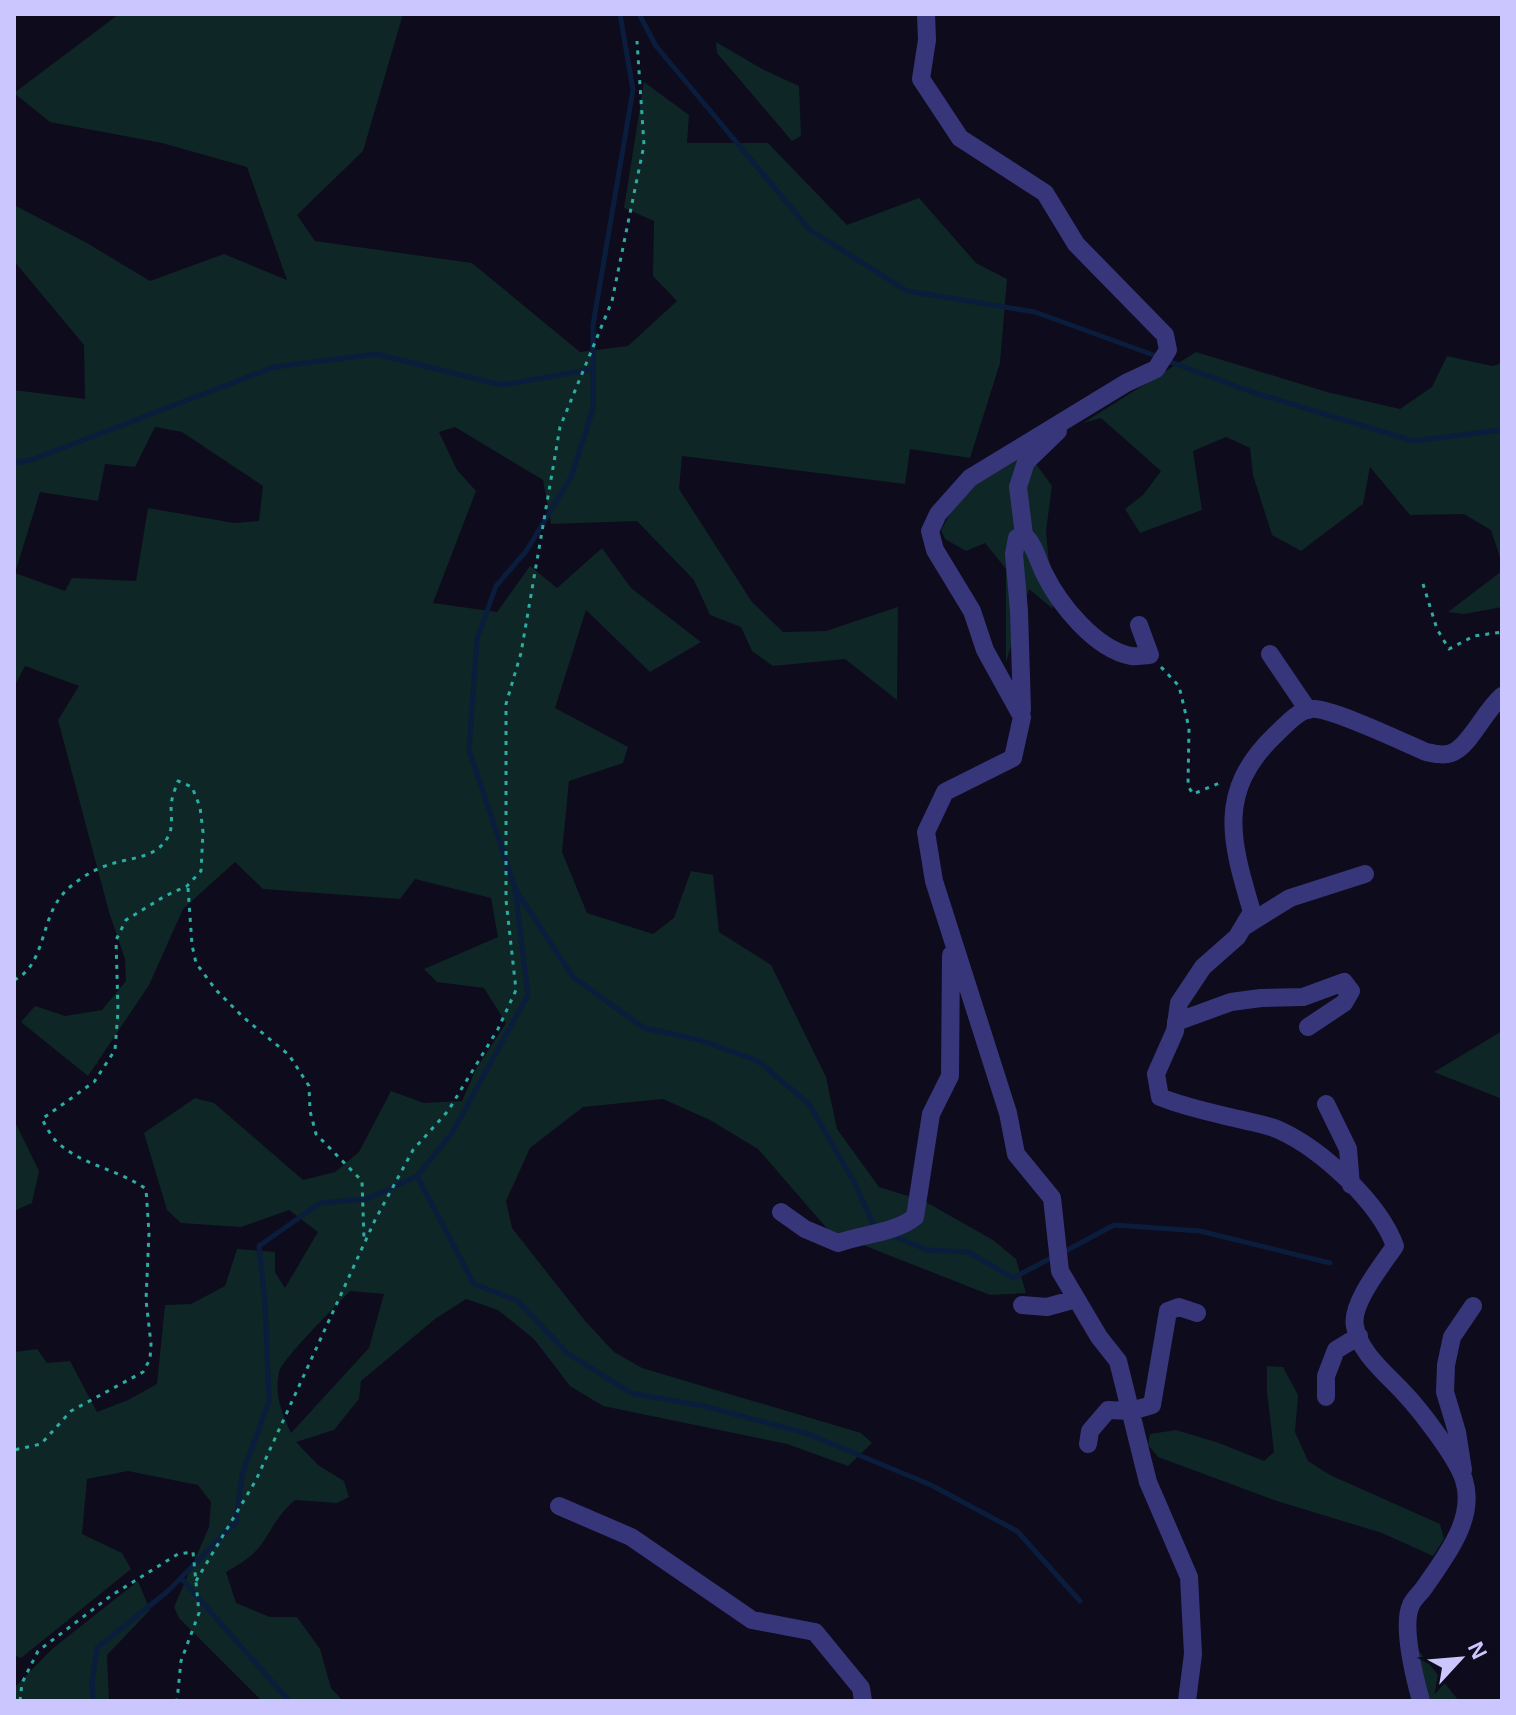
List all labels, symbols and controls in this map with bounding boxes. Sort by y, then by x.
north arrow [1420,1619,1500,1699]
text: N [1463,1638,1492,1663]

